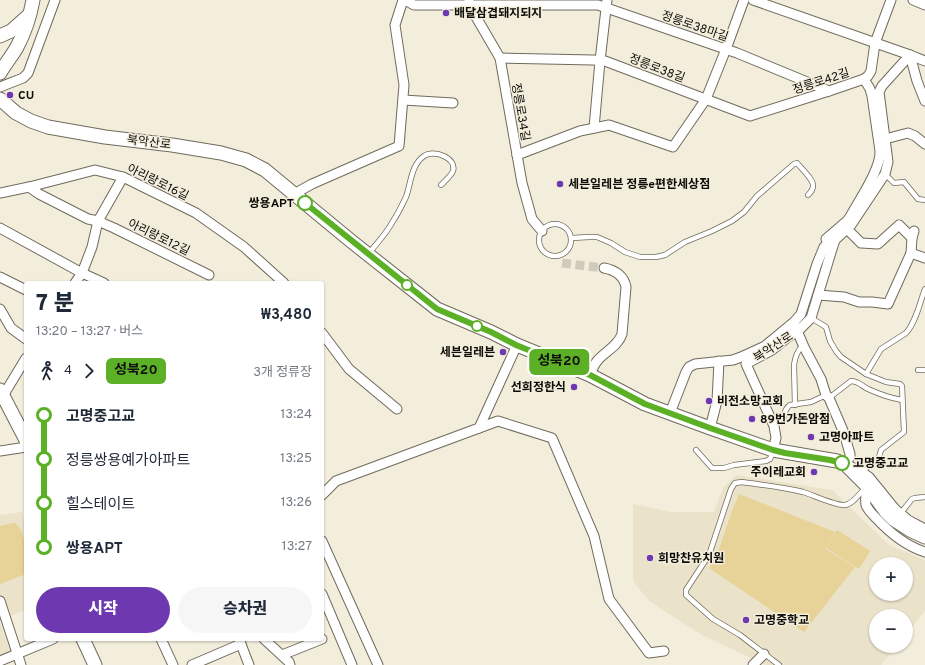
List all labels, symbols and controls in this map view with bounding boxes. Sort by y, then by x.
place label: 배달삼겹돼지되지 [454,6,542,22]
marker: 배달삼겹돼지되지 [441,8,451,18]
street label: 정릉로38마길 [659,8,730,46]
street label: 정릉로38길 [626,51,687,87]
street label: 정릉로42길 [791,65,852,99]
street label: 정릉로34길 [507,82,533,143]
place label: CU [18,88,34,104]
marker: CU [5,90,15,100]
street label: 북악산로 [126,132,172,154]
street label: 아리랑로16길 [124,161,191,205]
place label: 세븐일레븐 정릉e편한세상점 [568,177,710,193]
marker: 세븐일레븐 정릉e편한세상점 [555,179,565,189]
marker: 쌍용APT [297,195,313,211]
place label: 쌍용APT [249,196,294,212]
street label: 아리랑로12길 [125,216,192,260]
unlabelled marker [401,279,413,291]
text: 7 분 [36,291,74,318]
text: ₩3,480 [261,306,312,325]
unlabelled marker [471,320,483,332]
text: 13:20 – 13:27 · 버스 [36,324,143,340]
street label: 북악산로 [751,329,796,367]
place label: 세븐일레븐 [440,345,495,361]
marker: 세븐일레븐 [498,347,508,357]
line badge: 성북20 [531,349,587,375]
text: 성북20 [537,353,581,370]
icon: walk [36,360,58,382]
icon: forward [78,360,100,382]
text: 성북20 [114,362,158,379]
text: 4 [64,363,72,379]
text: 3개 정류장 [253,365,312,381]
place label: 선희정한식 [511,380,566,396]
marker: 선희정한식 [569,382,579,392]
place label: 비전소망교회 [717,394,783,410]
marker: 비전소망교회 [704,396,714,406]
text: 13:24 [281,407,312,423]
text: 고명중고교 [66,408,135,427]
place label: 89번가돈암점 [760,412,830,428]
marker: 89번가돈암점 [747,414,757,424]
place label: 고명아파트 [819,430,874,446]
marker: 고명아파트 [806,432,816,442]
text: 13:25 [280,451,312,467]
text: 정릉쌍용예가아파트 [66,452,190,471]
marker: 고명중고교 [834,455,850,471]
place label: 고명중고교 [853,456,908,472]
place label: 주이레교회 [751,465,806,481]
marker: 주이레교회 [809,467,819,477]
text: 13:26 [281,495,312,511]
text: 힐스테이트 [66,496,135,515]
text: 13:27 [282,539,312,555]
text: 쌍용APT [66,540,123,559]
place label: 희망찬유치원 [658,551,724,567]
marker: 희망찬유치원 [645,553,655,563]
map controls [869,557,913,653]
button: + [869,557,913,601]
button: 시작 [36,587,170,633]
button: 승차권 [178,587,312,633]
button: − [869,609,913,653]
place label: 고명중학교 [754,613,809,629]
marker: 고명중학교 [741,615,751,625]

